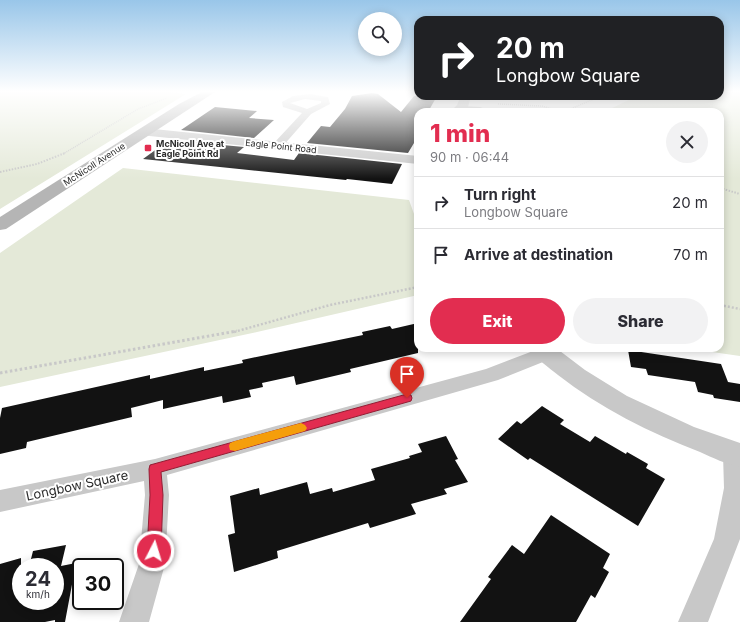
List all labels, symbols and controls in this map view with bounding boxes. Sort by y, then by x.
map controls [358,12,402,56]
button: search [358,12,402,56]
text: 20 m [496,31,565,65]
icon: right [430,32,482,84]
text: Longbow Square [496,65,640,86]
text: 1 min [430,119,490,148]
button: close [666,121,708,163]
street label: Eagle Point Road [245,137,317,155]
place label: McNicoll Ave at Eagle Point Rd [156,138,225,159]
street label: McNicoll Avenue [61,140,127,188]
marker: McNicoll Ave at Eagle Point Rd [143,143,153,153]
text: 90 m · 06:44 [430,149,509,165]
text: Turn right [464,185,536,204]
icon: right [430,192,452,214]
text: 20 m [672,193,708,212]
text: Longbow Square [464,204,568,220]
icon: arrive [430,244,452,266]
text: Arrive at destination [464,245,613,264]
text: 70 m [673,245,708,264]
button: Exit [430,298,565,344]
button: Share [573,298,708,344]
pin [390,357,424,398]
icon: arrive [396,363,418,385]
street label: Longbow Square [24,466,130,504]
position arrow [133,530,175,572]
speed limit sign: 30 [72,558,124,610]
text: 24 [25,567,51,591]
text: km/h [26,588,50,600]

